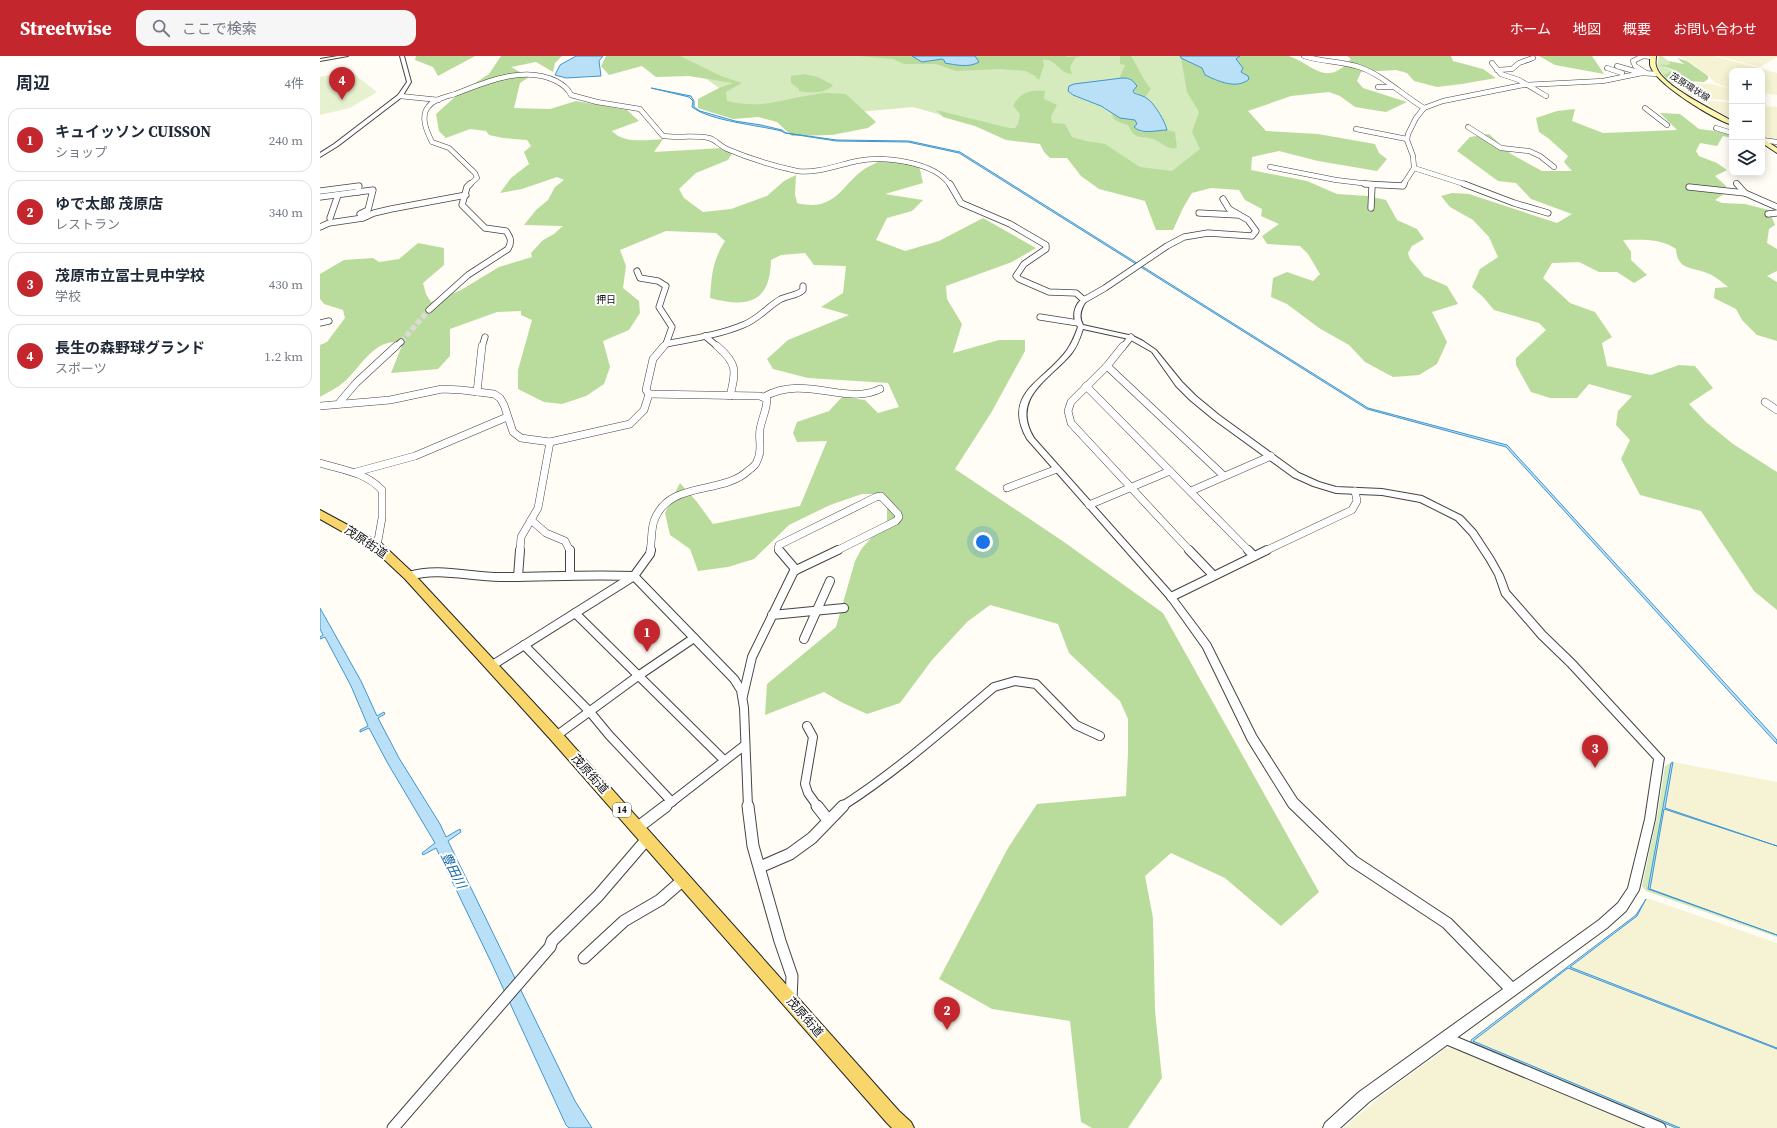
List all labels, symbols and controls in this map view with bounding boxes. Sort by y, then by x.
search box [136,10,416,46]
text: Streetwise [20,15,112,41]
icon: search [150,17,172,39]
text: ここで検索 [182,18,257,39]
text: ホーム [1509,19,1551,39]
text: 地図 [1573,19,1601,39]
text: 概要 [1623,19,1651,39]
text: お問い合わせ [1673,19,1757,39]
pin: 4 [329,67,355,100]
map controls [1729,68,1765,176]
button: + [1729,68,1765,104]
street label: 茂原環状線 [1668,70,1713,105]
text: 周辺 [16,71,50,95]
text: 4件 [284,75,304,92]
button: − [1729,104,1765,140]
text: キュイッソン CUISSON [55,121,211,142]
text: 1 [26,132,34,149]
text: 240 m [269,132,303,149]
button: layers [1729,140,1765,176]
text: ショップ [55,144,107,161]
text: ゆで太郎 茂原店 [55,193,163,214]
text: 2 [26,204,34,221]
text: 340 m [269,204,303,221]
text: レストラン [55,216,120,233]
text: 茂原市立冨士見中学校 [55,265,205,286]
text: 3 [26,276,34,293]
text: 430 m [269,276,303,293]
text: 学校 [55,288,81,305]
district label: 押日 [596,293,616,306]
text: 長生の森野球グランド [55,337,205,358]
text: 4 [26,348,34,365]
text: 1.2 km [264,348,303,365]
text: スポーツ [55,360,107,377]
street label: 茂原街道 [342,522,390,562]
your location [973,532,993,552]
pin: 1 [634,619,660,652]
pin: 3 [1582,735,1608,768]
street label: 茂原街道 [568,751,612,797]
road number: 14 [613,803,631,817]
water label: 豊田川 [437,849,471,893]
street label: 茂原街道 [783,994,827,1040]
pin: 2 [934,997,960,1030]

